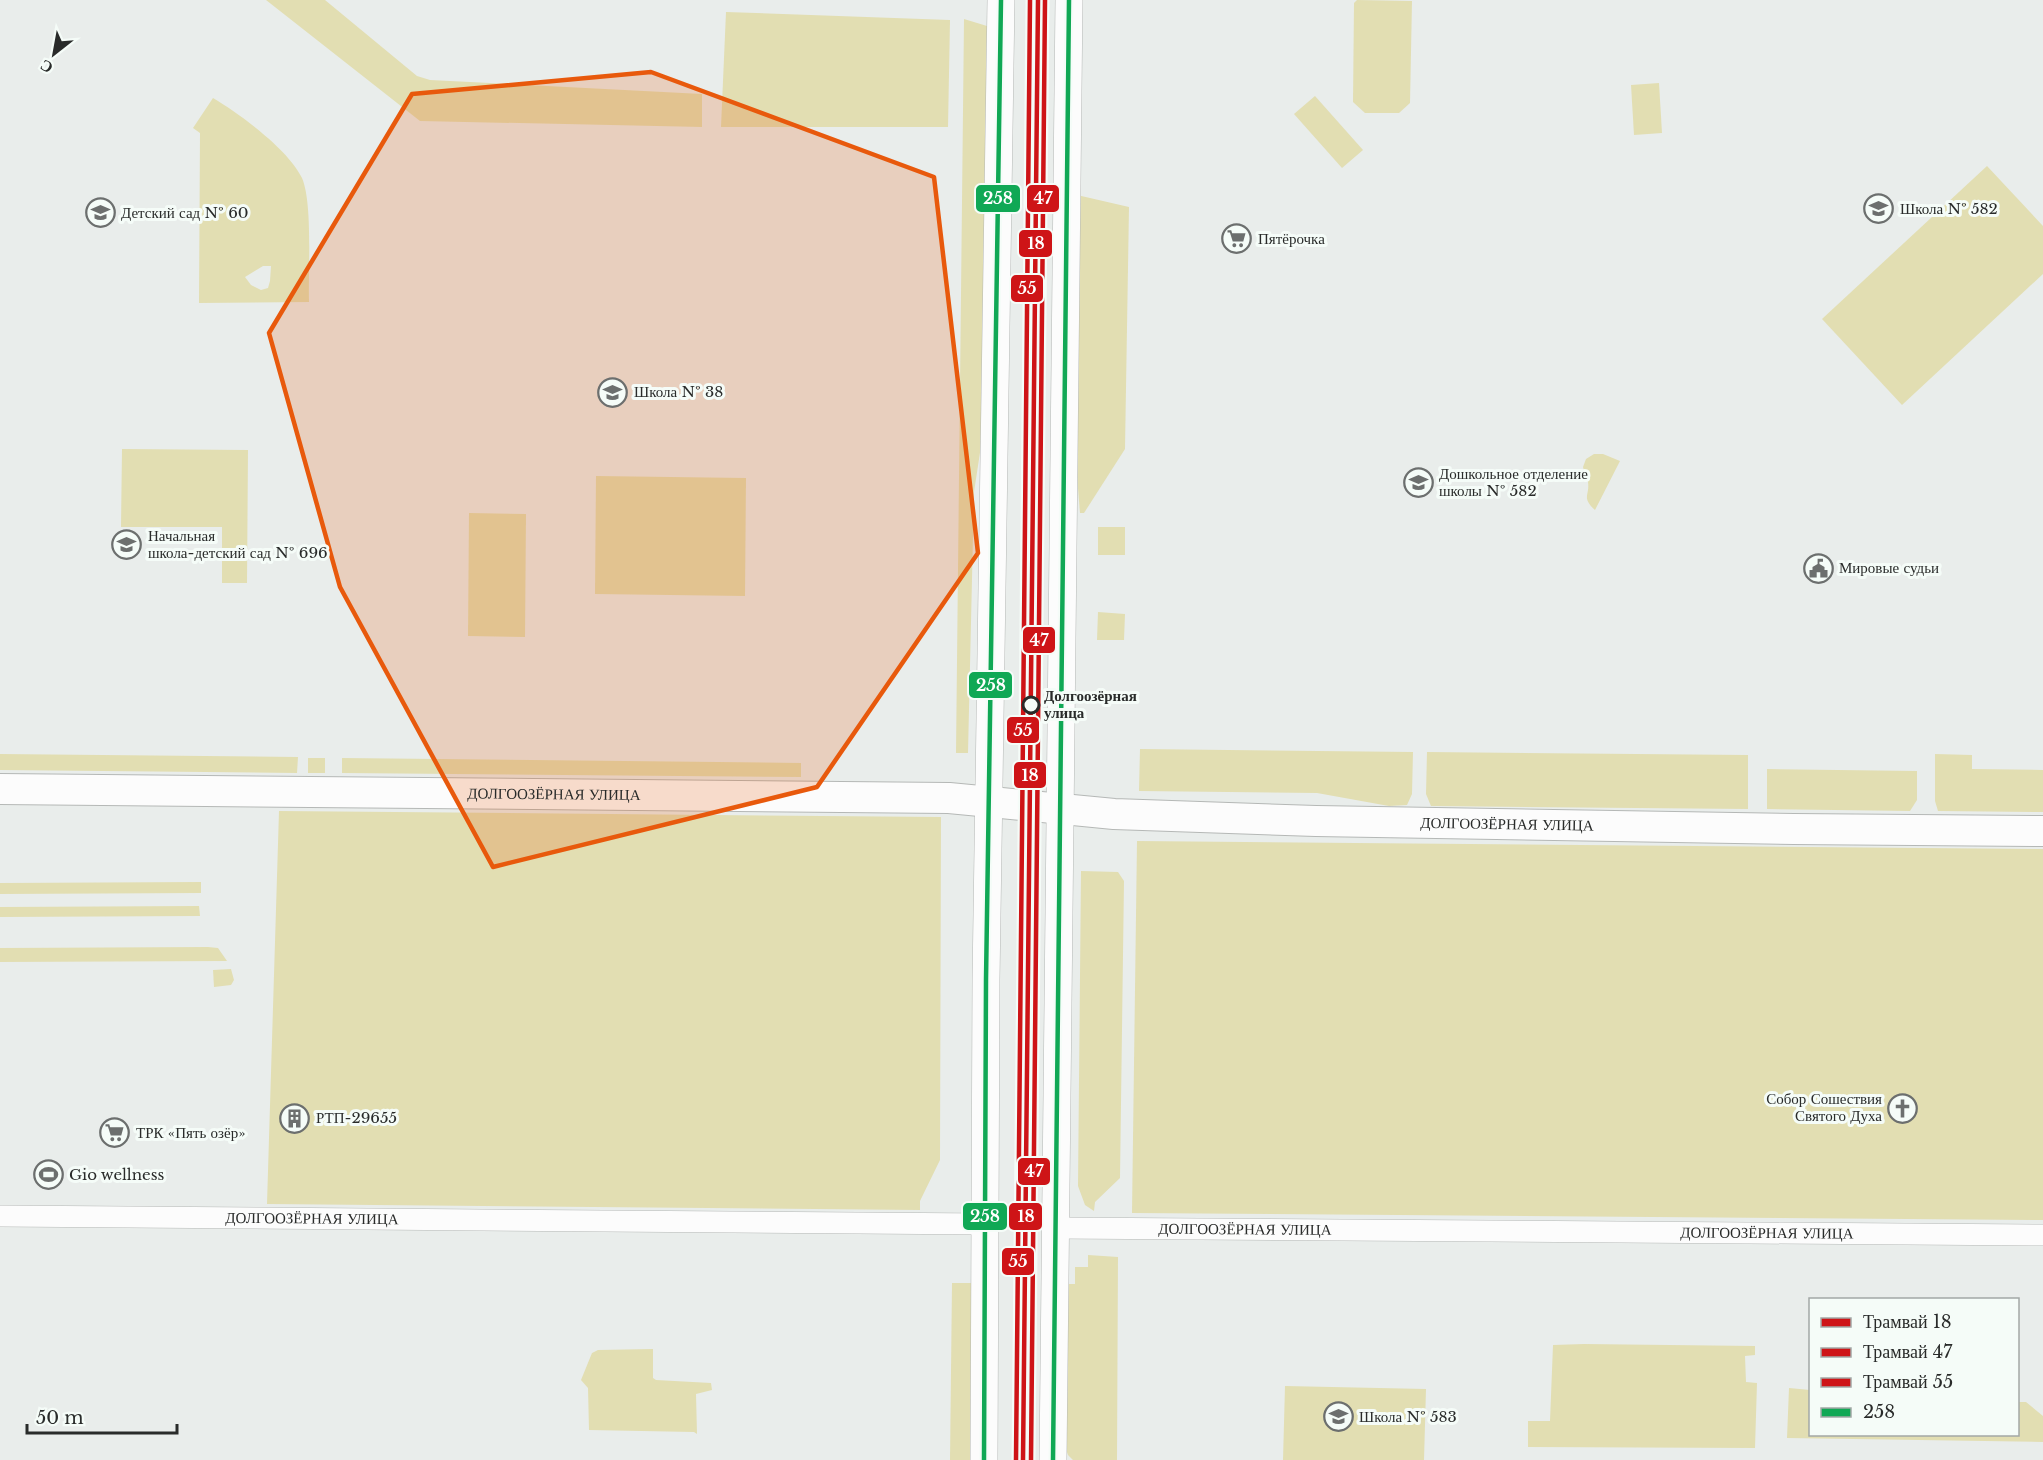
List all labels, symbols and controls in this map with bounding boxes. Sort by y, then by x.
north arrow [24,24,84,84]
text: С [36,55,56,78]
line badge: 258 [975,184,1021,213]
line badge: 47 [1026,184,1060,213]
text: 258 [983,188,1013,208]
text: 47 [1034,188,1053,208]
school or university icon: Школа № 582 [1863,193,1895,225]
school or university icon: Детский сад № 60 [84,197,116,229]
place label: Школа № 582 [1900,199,1998,218]
place label: Детский сад № 60 [121,203,249,222]
supermarket icon: Пятёрочка [1221,223,1253,255]
line badge: 18 [1018,229,1053,258]
place label: Пятёрочка [1258,229,1325,248]
text: 18 [1027,233,1045,253]
line badge: 55 [1010,274,1044,303]
text: 55 [1017,278,1037,298]
school or university icon: Школа № 38 [597,376,629,408]
place label: Школа № 38 [634,382,723,401]
place label: Дошкольное отделение школы № 582 [1439,464,1588,500]
school or university icon: Дошкольное отделение школы № 582 [1402,467,1434,499]
place label: Начальная школа-детский сад № 696 [148,526,328,562]
school or university icon: Начальная школа-детский сад № 696 [111,529,143,561]
public building icon: Мировые судьи [1802,552,1834,584]
place label: Мировые судьи [1839,558,1939,577]
line badge: 47 [1022,626,1056,654]
text: 47 [1030,630,1049,650]
line badge: 258 [968,671,1013,699]
text: 258 [976,675,1006,695]
place label: Долгоозёрная улица [1044,686,1137,722]
marker: Долгоозёрная улица [1022,696,1040,714]
line badge: 55 [1006,716,1040,744]
text: 55 [1013,720,1033,740]
line badge: 18 [1013,761,1047,789]
text: 18 [1021,765,1039,785]
street label: ДОЛГООЗЁРНАЯ УЛИЦА [467,783,641,804]
street label: ДОЛГООЗЁРНАЯ УЛИЦА [1420,813,1594,835]
place label: Собор Сошествия Святого Духа [1766,1089,1882,1125]
church icon: Собор Сошествия Святого Духа [1887,1092,1919,1124]
building icon: РТП-29655 [279,1102,311,1134]
place label: РТП-29655 [316,1108,397,1127]
supermarket icon: ТРК «Пять озёр» [99,1117,131,1149]
place label: ТРК «Пять озёр» [136,1123,246,1142]
line badge: 47 [1017,1157,1051,1186]
sports icon: Gio wellness [32,1159,64,1191]
text: 47 [1025,1161,1044,1181]
place label: Gio wellness [69,1165,164,1184]
line badge: 258 [962,1202,1008,1231]
line badge: 18 [1008,1202,1043,1231]
text: 258 [970,1206,1000,1226]
text: 18 [1017,1206,1035,1226]
street label: ДОЛГООЗЁРНАЯ УЛИЦА [225,1208,399,1228]
street label: ДОЛГООЗЁРНАЯ УЛИЦА [1158,1219,1332,1239]
street label: ДОЛГООЗЁРНАЯ УЛИЦА [1680,1222,1854,1243]
line badge: 55 [1001,1247,1035,1276]
text: 55 [1008,1251,1028,1271]
legend [1809,1298,2019,1436]
text: Трамвай 18 [1863,1311,1952,1333]
text: Трамвай 47 [1863,1341,1953,1363]
text: Трамвай 55 [1863,1371,1953,1393]
scale bar [27,1397,177,1435]
school or university icon: Школа № 583 [1322,1401,1354,1433]
text: 258 [1863,1401,1895,1423]
text: 50 m [36,1407,84,1429]
place label: Школа № 583 [1359,1407,1457,1426]

